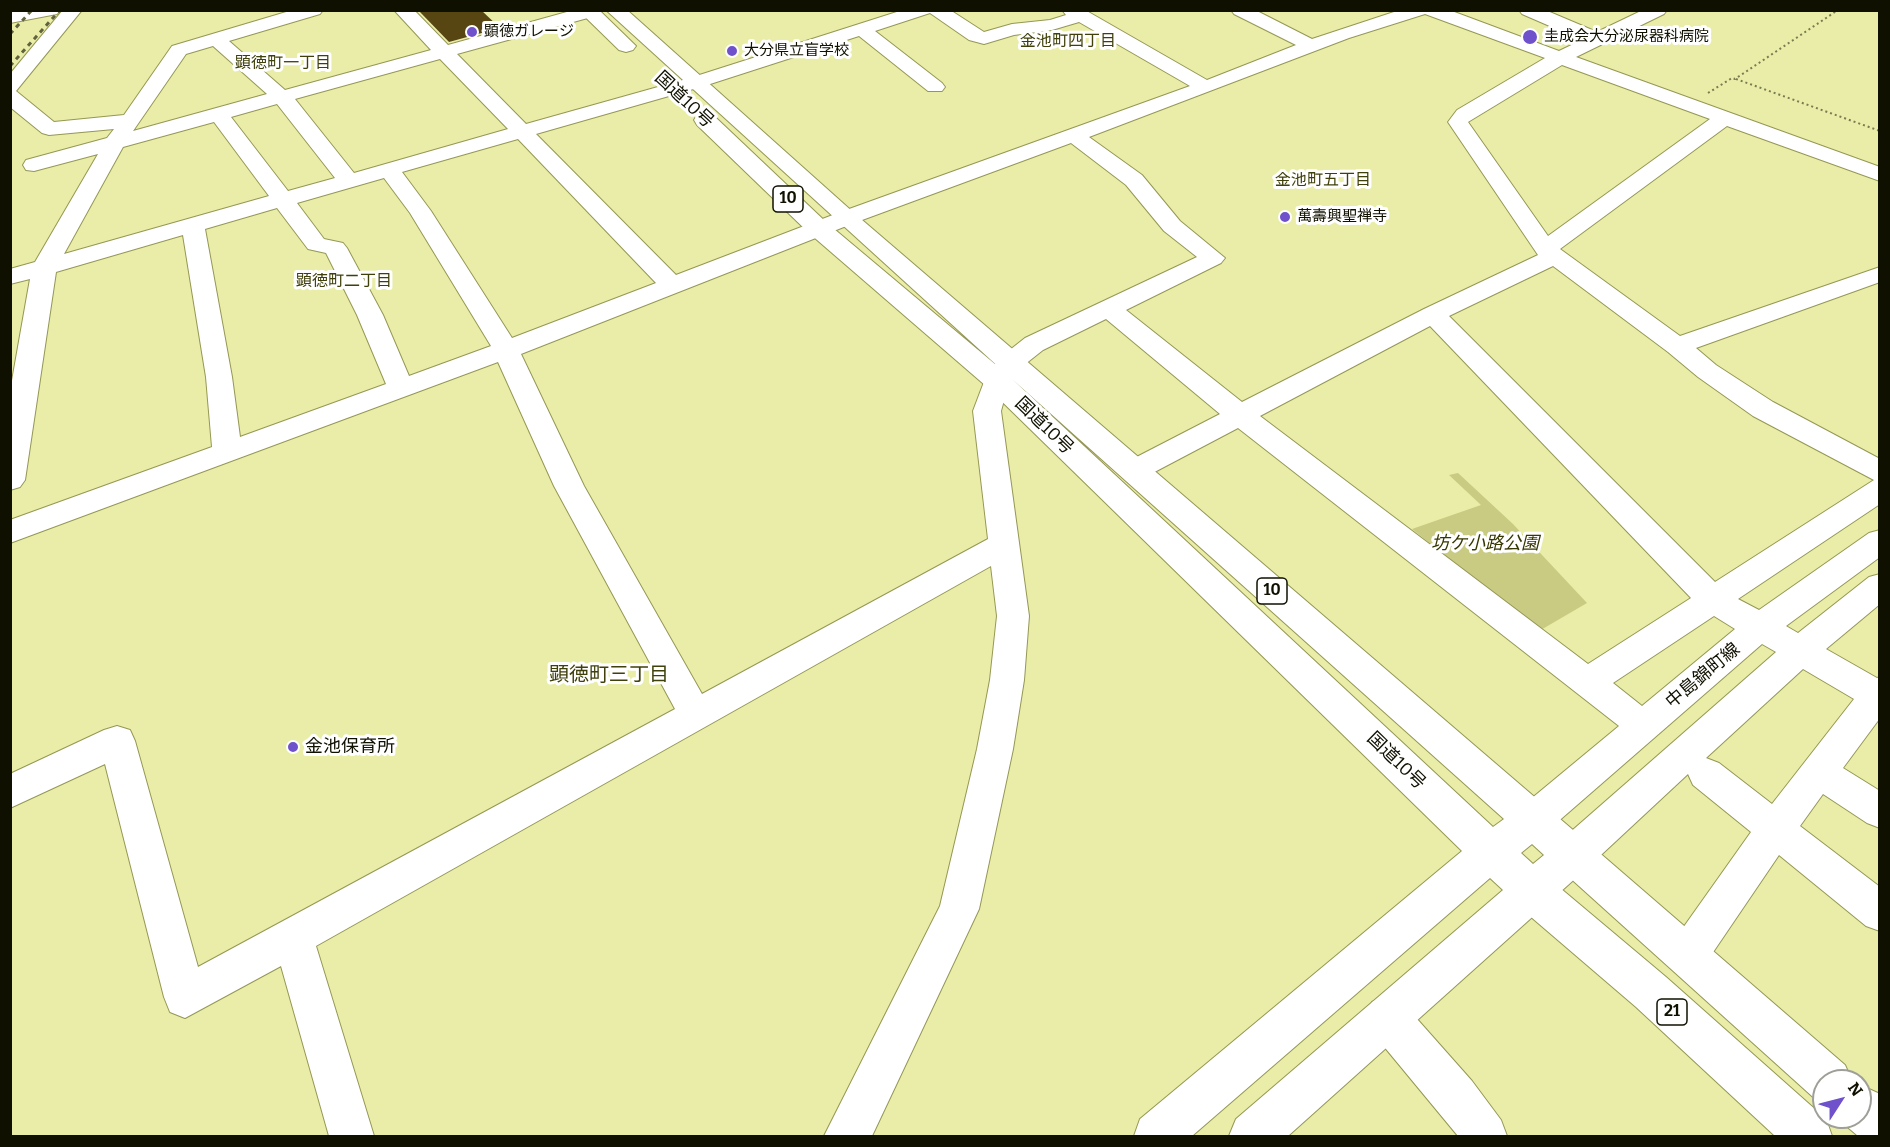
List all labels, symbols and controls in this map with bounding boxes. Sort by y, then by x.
place label: 顕徳ガレージ [484,23,574,41]
marker: 顕徳ガレージ [465,25,479,39]
marker: 圭成会大分泌尿器科病院 [1521,28,1539,46]
place label: 圭成会大分泌尿器科病院 [1544,28,1709,46]
district label: 金池町四丁目 [1020,32,1116,52]
place label: 大分県立盲学校 [744,42,849,60]
marker: 大分県立盲学校 [725,44,739,58]
district label: 顕徳町一丁目 [235,54,331,74]
street label: 国道10号 [650,67,718,133]
district label: 金池町五丁目 [1275,171,1371,191]
road number: 10 [773,186,803,212]
place label: 萬壽興聖禅寺 [1297,208,1387,226]
marker: 萬壽興聖禅寺 [1278,210,1292,224]
district label: 顕徳町二丁目 [296,272,392,292]
street label: 国道10号 [1010,393,1078,459]
park label: 坊ケ小路公園 [1431,533,1539,555]
road number: 10 [1257,578,1287,604]
street label: 中島錦町線 [1662,639,1744,713]
district label: 顕徳町三丁目 [549,663,669,687]
street label: 国道10号 [1362,728,1430,794]
place label: 金池保育所 [305,736,395,758]
marker: 金池保育所 [286,740,300,754]
road number: 21 [1657,999,1687,1025]
north arrow [1812,1069,1872,1129]
text: N [1844,1079,1867,1100]

